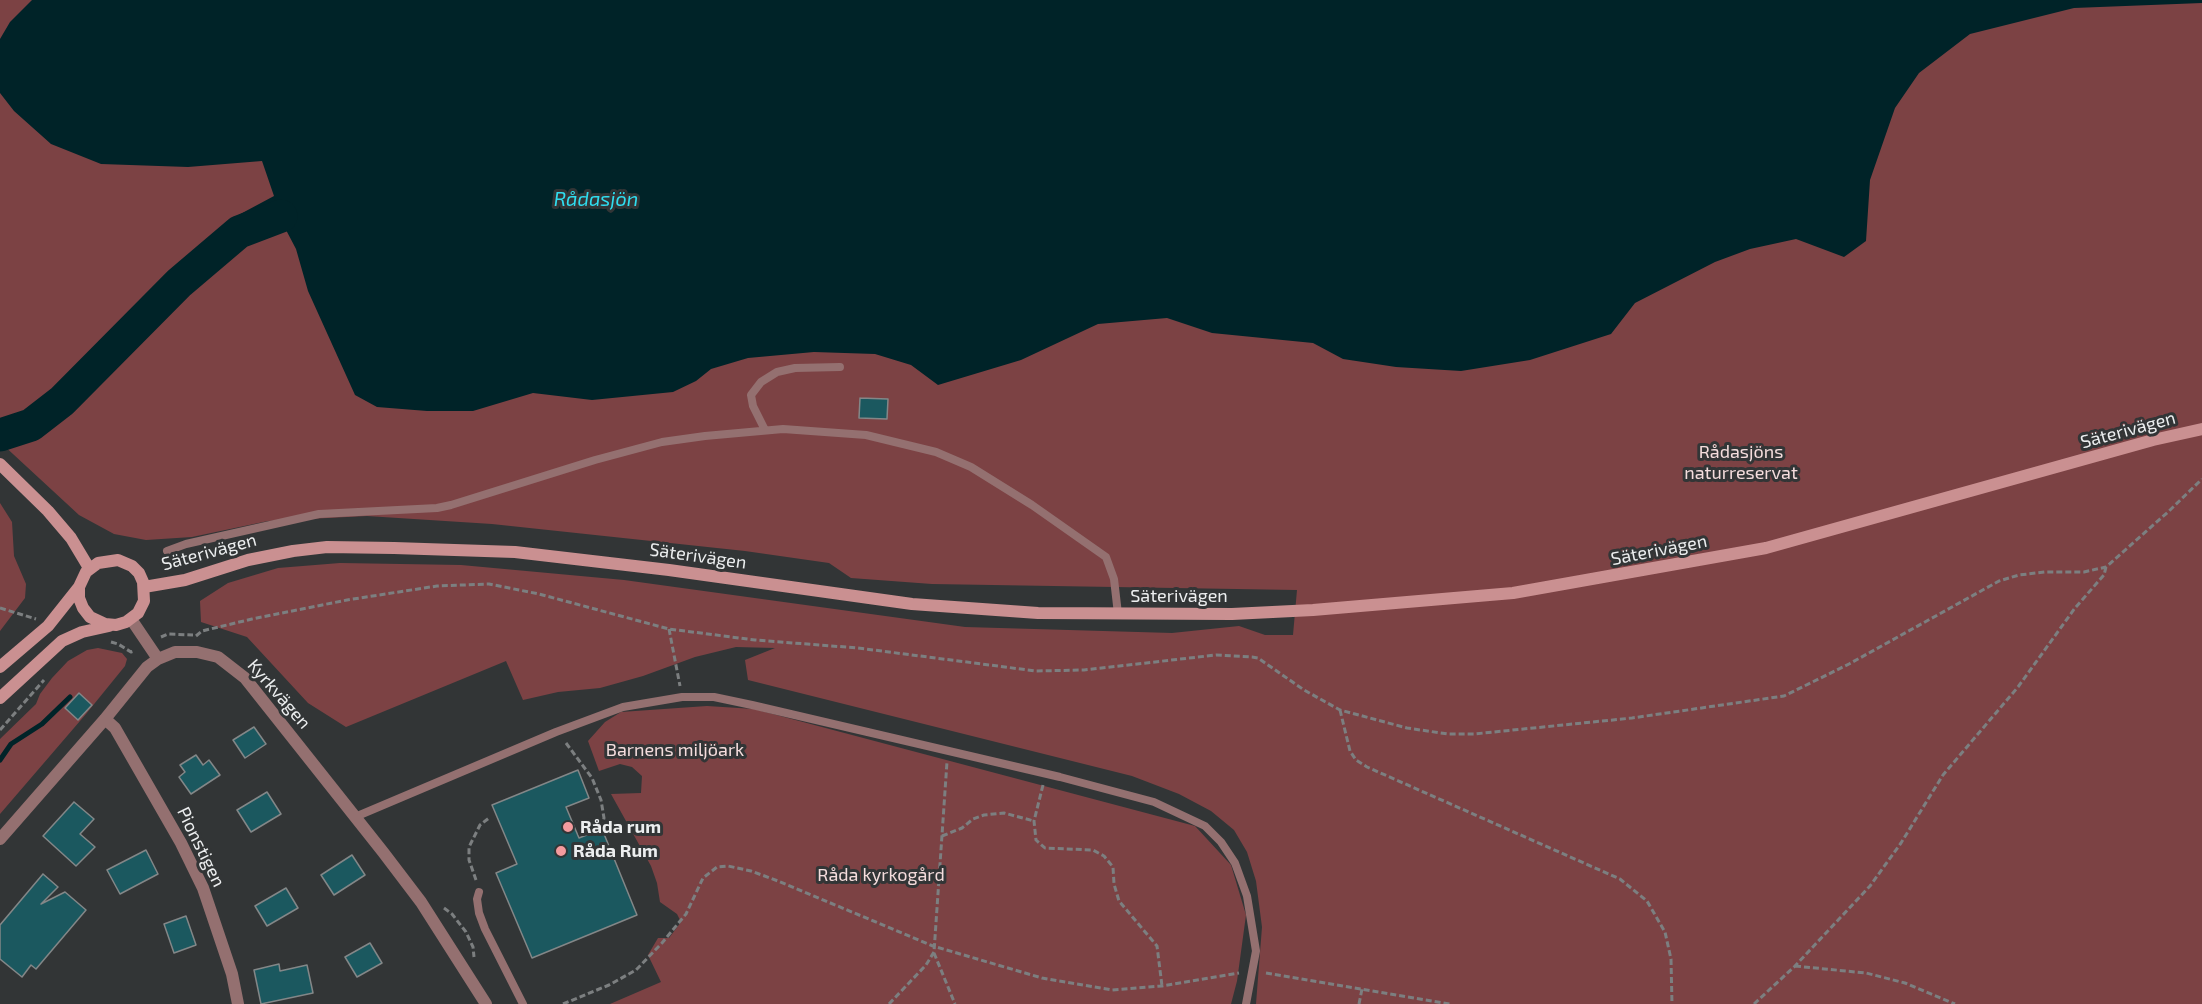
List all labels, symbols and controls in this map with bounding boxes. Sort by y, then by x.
water label: Rådasjön [554,187,638,211]
street label: Säterivägen [2078,407,2178,453]
park label: Rådasjöns naturreservat [1684,441,1798,484]
street label: Säterivägen [159,529,259,575]
street label: Säterivägen [1609,530,1709,570]
street label: Säterivägen [648,539,748,573]
street label: Säterivägen [1130,585,1228,607]
street label: Kyrkvägen [243,655,315,733]
park label: Barnens miljöark [606,739,744,761]
street label: Pionstigen [172,803,230,891]
place label: Råda rum [580,816,661,838]
marker: Råda rum [561,820,575,834]
place label: Råda Rum [573,840,658,862]
marker: Råda Rum [554,844,568,858]
park label: Råda kyrkogård [817,864,945,886]

